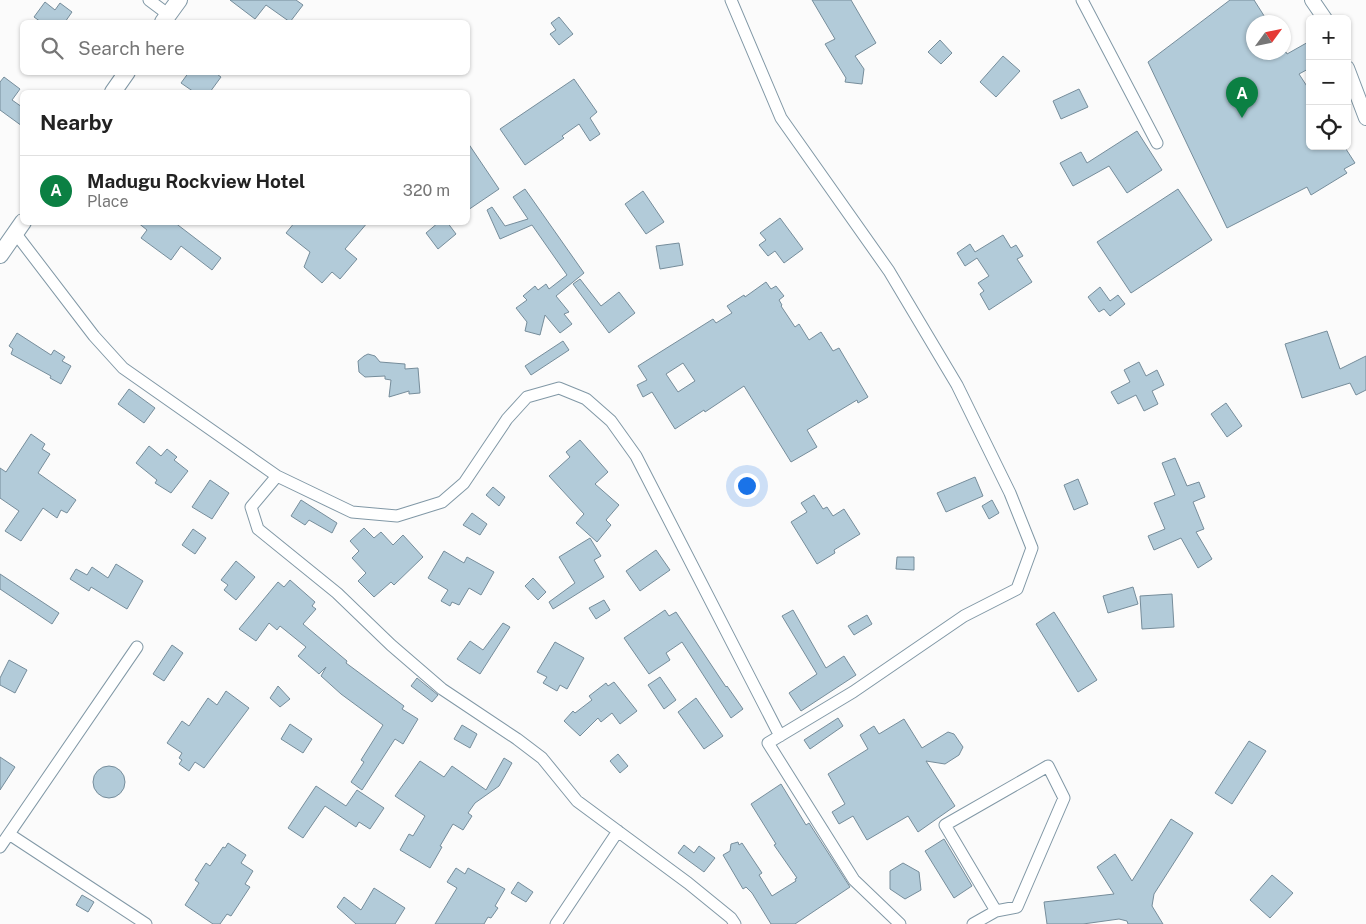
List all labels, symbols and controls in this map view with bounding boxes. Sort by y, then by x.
north arrow [1246,15,1291,60]
map controls [1306,15,1351,150]
button: + [1306,15,1351,60]
search box [20,20,470,75]
icon: search [38,34,66,62]
text: Search here [78,37,185,59]
button: − [1306,60,1351,105]
pin: A [1226,77,1258,118]
button: locate [1306,105,1351,150]
text: Nearby [40,110,113,135]
text: Madugu Rockview Hotel [87,170,305,192]
text: A [50,181,62,200]
text: 320 m [403,181,450,200]
text: Place [87,192,129,211]
your location [734,473,760,499]

